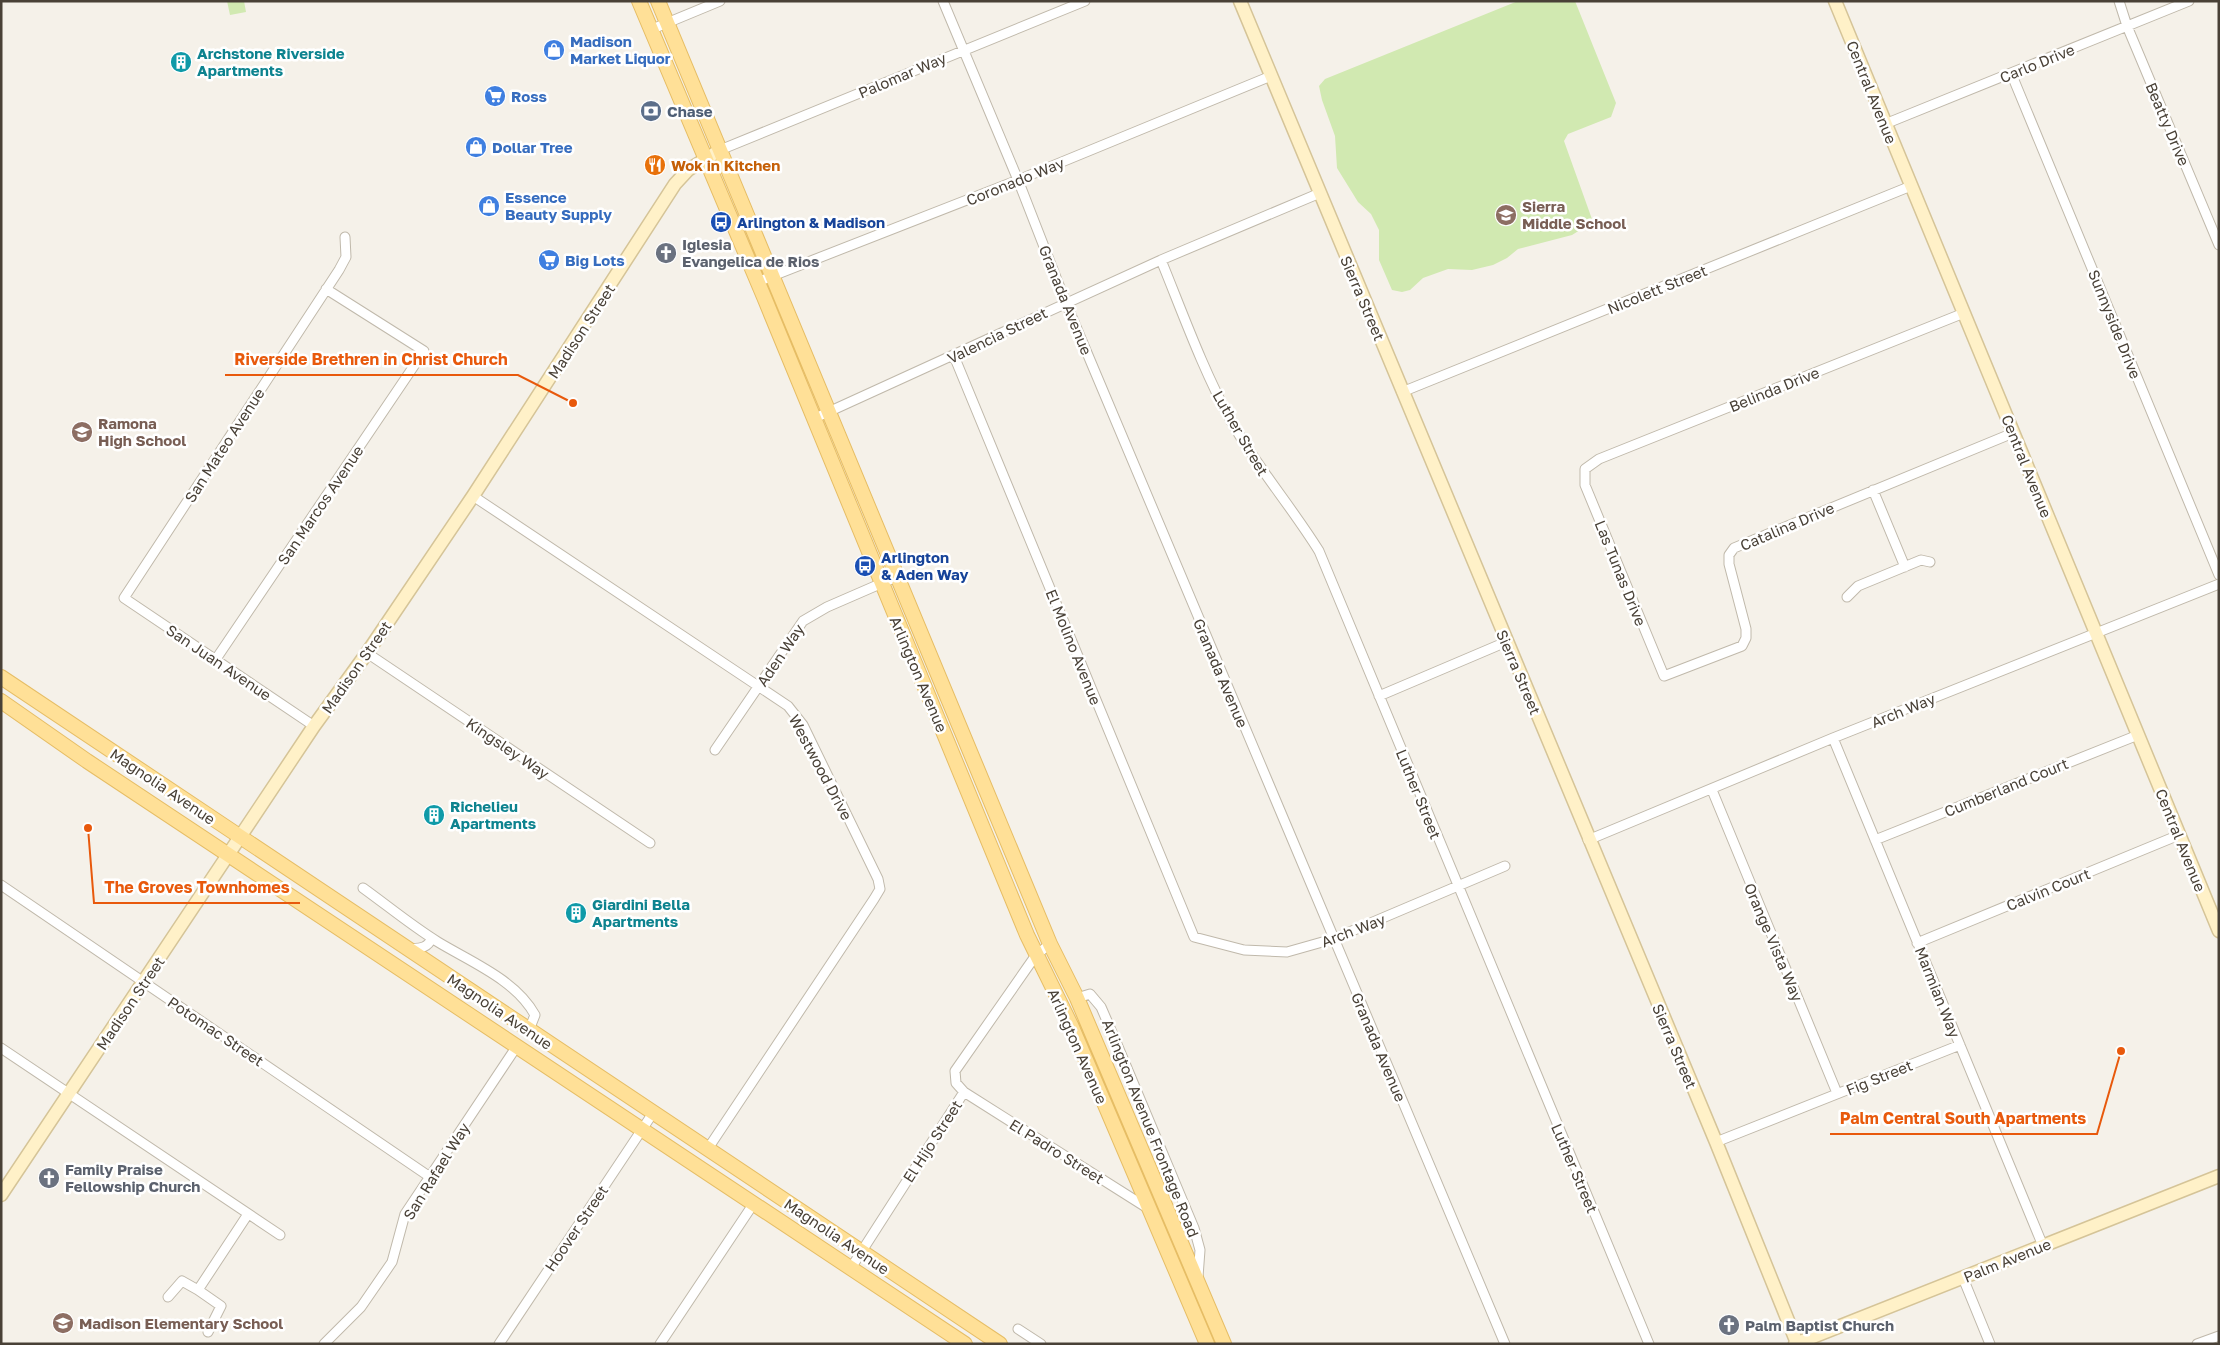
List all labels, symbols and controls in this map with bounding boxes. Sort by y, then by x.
place label: Madison Market Liquor [570,32,671,67]
shop icon: Madison Market Liquor [542,38,566,62]
street label: Central Avenue [1843,38,1901,146]
street label: Carlo Drive [1997,40,2077,86]
place label: Archstone Riverside Apartments [197,44,345,79]
street label: Palomar Way [855,48,949,102]
building icon: Archstone Riverside Apartments [169,50,193,74]
street label: Beatty Drive [2142,80,2194,169]
supermarket icon: Ross [483,84,507,108]
place label: Ross [511,87,547,105]
bank icon: Chase [639,99,663,123]
place label: Chase [667,102,713,120]
shop icon: Dollar Tree [464,135,488,159]
place label: Dollar Tree [492,138,573,156]
restaurant icon: Wok in Kitchen [643,153,667,177]
street label: Coronado Way [963,153,1067,209]
place label: Wok in Kitchen [671,156,780,174]
place label: Essence Beauty Supply [505,188,612,223]
shop icon: Essence Beauty Supply [477,194,501,218]
place label: Sierra Middle School [1522,197,1626,232]
school or university icon: Sierra Middle School [1494,203,1518,227]
bus stop icon: Arlington & Madison [709,210,733,234]
place label: Arlington & Madison [737,213,885,231]
place label: Iglesia Evangelica de Rios [682,235,820,270]
church icon: Iglesia Evangelica de Rios [654,241,678,265]
street label: Granada Avenue [1036,242,1096,358]
supermarket icon: Big Lots [537,248,561,272]
place label: Big Lots [565,251,625,269]
street label: Sierra Street [1337,253,1389,343]
street label: Nicolett Street [1605,261,1709,317]
street label: Sunnyside Drive [2085,267,2145,381]
street label: Madison Street [544,280,618,382]
street label: Valencia Street [944,303,1050,367]
callout: Riverside Brethren in Christ Church [225,344,518,375]
text: Riverside Brethren in Christ Church [234,349,508,369]
street label: Belinda Drive [1726,363,1822,415]
street label: San Mateo Avenue [180,384,268,506]
street label: Luther Street [1209,387,1273,479]
street label: Central Avenue [1998,412,2056,520]
place label: Ramona High School [98,414,186,449]
school or university icon: Ramona High School [70,420,94,444]
street label: San Marcos Avenue [273,442,367,568]
street label: Catalina Drive [1737,498,1837,554]
street label: Las Tunas Drive [1592,517,1651,629]
place label: Arlington & Aden Way [881,548,969,583]
bus stop icon: Arlington & Aden Way [853,554,877,578]
street label: El Molino Avenue [1043,586,1106,708]
street label: Arlington Avenue [886,613,952,735]
street label: Granada Avenue [1190,616,1252,731]
street label: Madison Street [317,617,395,717]
street label: San Juan Avenue [163,620,275,704]
street label: Aden Way [753,620,808,690]
street label: Sierra Street [1493,627,1545,717]
street label: Arch Way [1868,689,1938,731]
street label: Westwood Drive [786,711,856,823]
street label: Kingsley Way [463,714,553,783]
street label: Magnolia Avenue [107,744,219,828]
street label: Luther Street [1393,746,1445,842]
street label: Cumberland Court [1941,754,2071,820]
street label: Central Avenue [2152,786,2210,894]
place label: Richelieu Apartments [450,797,536,832]
building icon: Richelieu Apartments [422,803,446,827]
street label: Calvin Court [2003,864,2093,914]
callout: The Groves Townhomes [94,872,300,903]
text: The Groves Townhomes [104,877,290,897]
street label: Orange Vista Way [1741,880,1807,1004]
place label: Giardini Bella Apartments [592,895,690,930]
building icon: Giardini Bella Apartments [564,901,588,925]
street label: Arch Way [1318,909,1388,950]
street label: Marmian Way [1912,944,1965,1041]
street label: Madison Street [92,953,168,1053]
street label: Magnolia Avenue [444,969,556,1053]
street label: Arlington Avenue [1045,986,1112,1107]
street label: Granada Avenue [1348,990,1410,1105]
street label: Potomac Street [165,992,267,1070]
street label: Sierra Street [1649,1001,1701,1091]
street label: Arlington Avenue Frontage Road [1099,1016,1203,1240]
street label: Fig Street [1843,1055,1915,1099]
street label: El Hijo Street [899,1097,965,1185]
callout: Palm Central South Apartments [1830,1103,2097,1134]
text: Palm Central South Apartments [1840,1108,2086,1128]
street label: El Padro Street [1006,1115,1108,1187]
street label: San Rafael Way [399,1119,473,1223]
street label: Luther Street [1548,1121,1602,1215]
place label: Family Praise Fellowship Church [65,1160,200,1195]
church icon: Family Praise Fellowship Church [37,1166,61,1190]
street label: Hoover Street [541,1182,611,1274]
street label: Magnolia Avenue [781,1194,893,1278]
street label: Palm Avenue [1961,1234,2054,1286]
school or university icon: Madison Elementary School [51,1311,75,1335]
church icon: Palm Baptist Church [1717,1313,1741,1337]
place label: Madison Elementary School [79,1314,283,1332]
place label: Palm Baptist Church [1745,1316,1894,1334]

